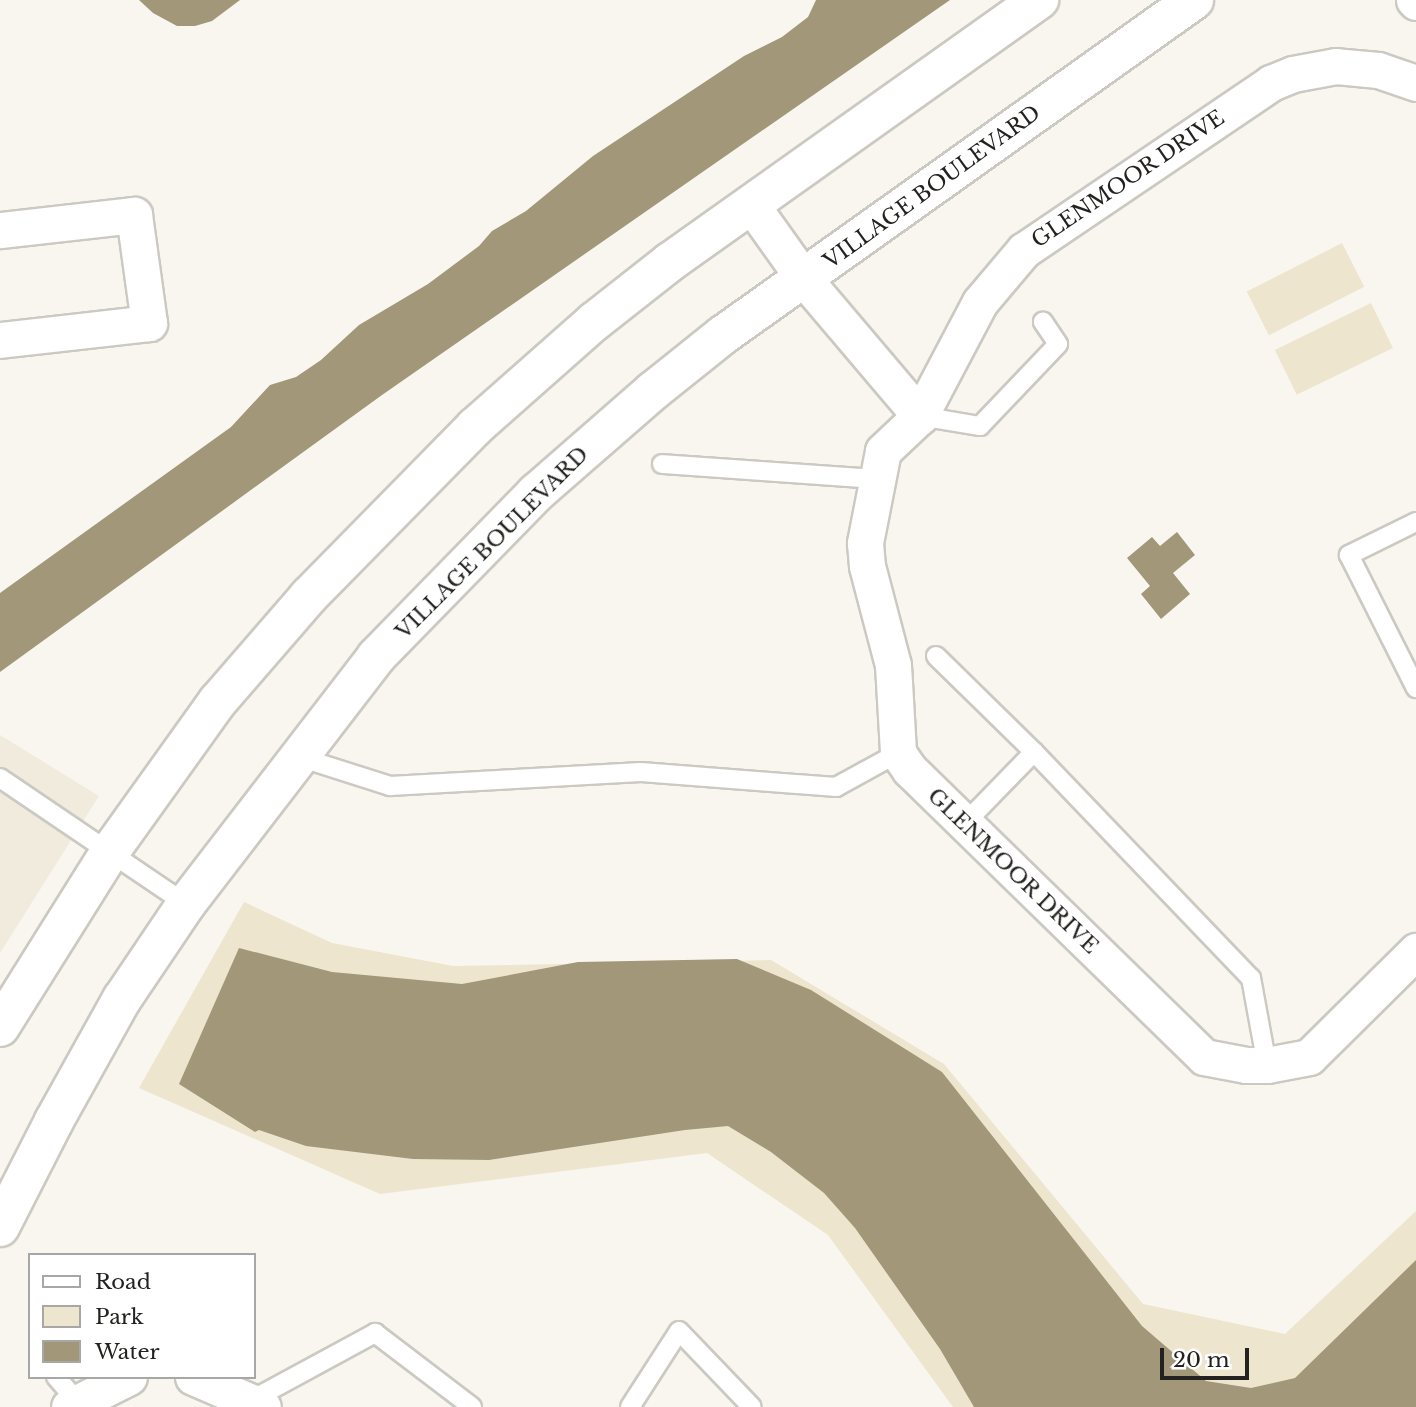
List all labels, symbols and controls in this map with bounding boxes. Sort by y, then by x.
street label: VILLAGE BOULEVARD [819,100,1045,274]
street label: GLENMOOR DRIVE [1027,105,1229,253]
street label: VILLAGE BOULEVARD [391,442,593,644]
street label: GLENMOOR DRIVE [922,783,1104,959]
legend [28,1253,256,1379]
text: Road [95,1269,151,1295]
text: Park [95,1304,144,1330]
scale bar [1164,1334,1253,1378]
text: Water [95,1339,159,1365]
text: 20 m [1173,1347,1230,1373]

